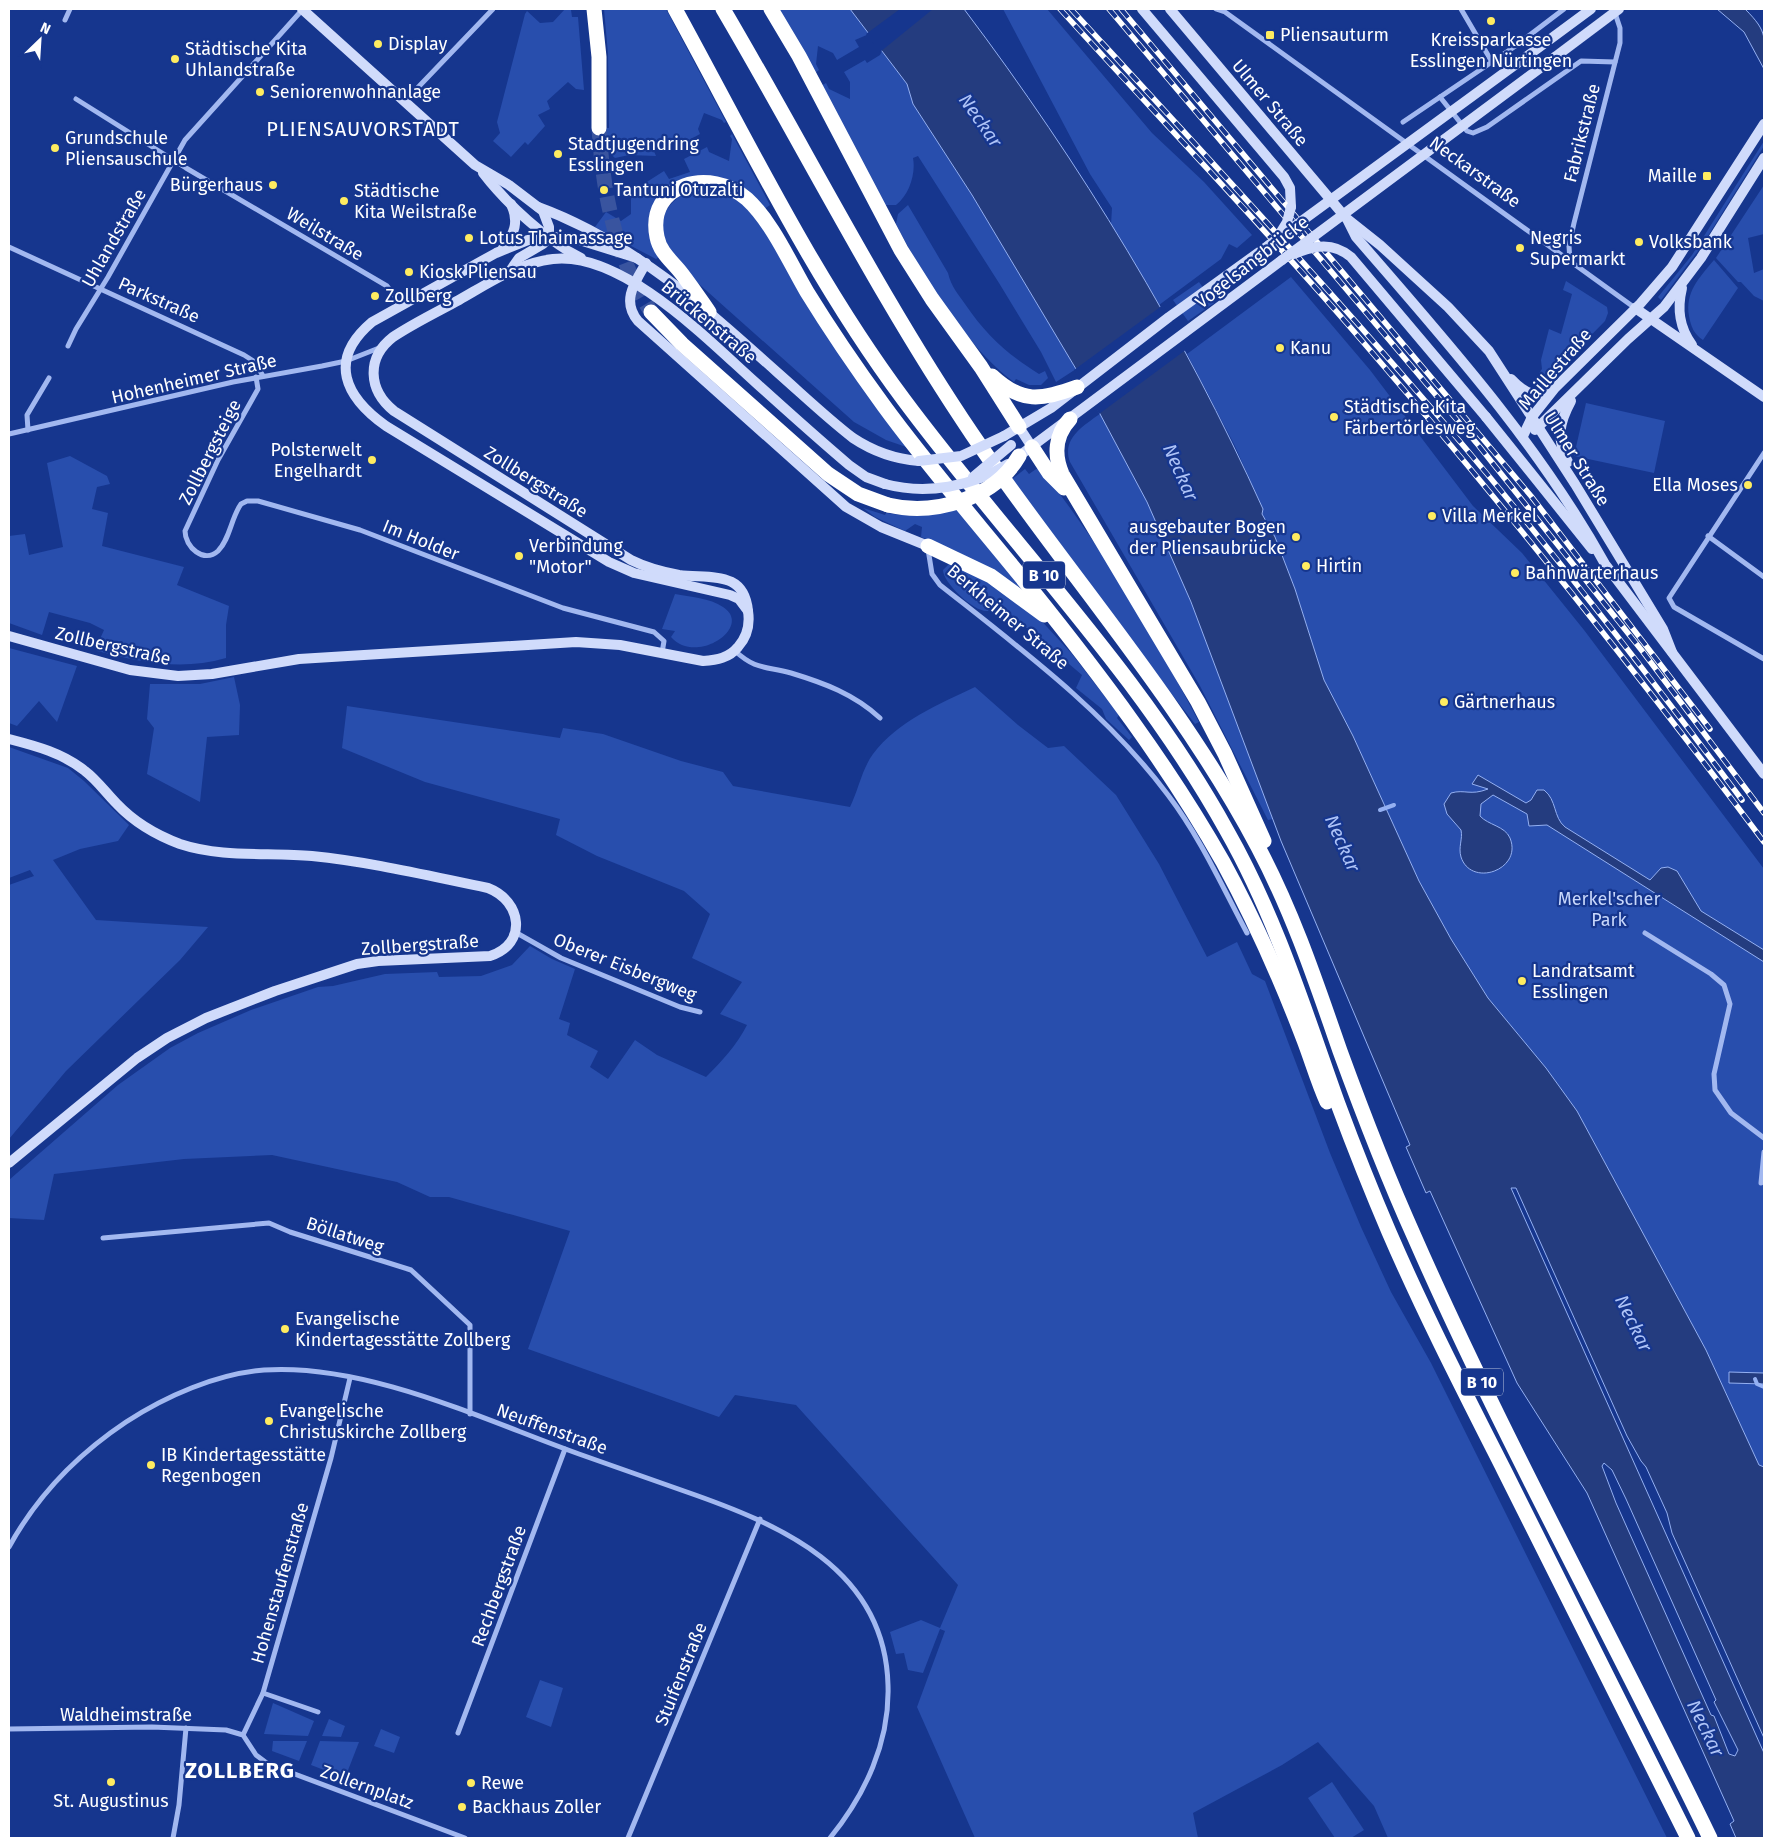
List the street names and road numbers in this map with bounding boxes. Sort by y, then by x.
street label: Ulmer Straße [1227,55,1313,151]
street label: Fabrikstraße [1559,81,1605,185]
street label: Neckarstraße [1425,131,1525,213]
street label: Uhlandstraße [77,185,151,291]
street label: Weilstraße [282,202,368,266]
street label: Vogelsangbrücke [1191,211,1313,313]
street label: Parkstraße [115,272,203,328]
street label: Brückenstraße [657,276,761,368]
street label: Maillestraße [1514,324,1596,414]
street label: Hohenheimer Straße [109,349,279,409]
street label: Zollbergsteige [174,396,246,508]
street label: Ulmer Straße [1539,408,1615,510]
street label: Zollbergstraße [480,441,592,523]
street label: Im Holder [379,515,463,565]
street label: Berkheimer Straße [943,560,1073,674]
road number: B 10 [1023,562,1065,588]
street label: Zollbergstraße [53,622,173,670]
street label: Oberer Eisbergweg [550,928,700,1006]
street label: Zollbergstraße [360,930,480,960]
street label: Böllatweg [303,1212,387,1258]
road number: B 10 [1461,1368,1503,1395]
street label: Neuffenstraße [494,1399,610,1459]
street label: Hohenstaufenstraße [246,1500,314,1666]
street label: Rechbergstraße [467,1522,531,1650]
street label: Stuifenstraße [650,1619,712,1729]
street label: Waldheimstraße [60,1704,192,1726]
street label: Zollernplatz [318,1760,417,1814]

